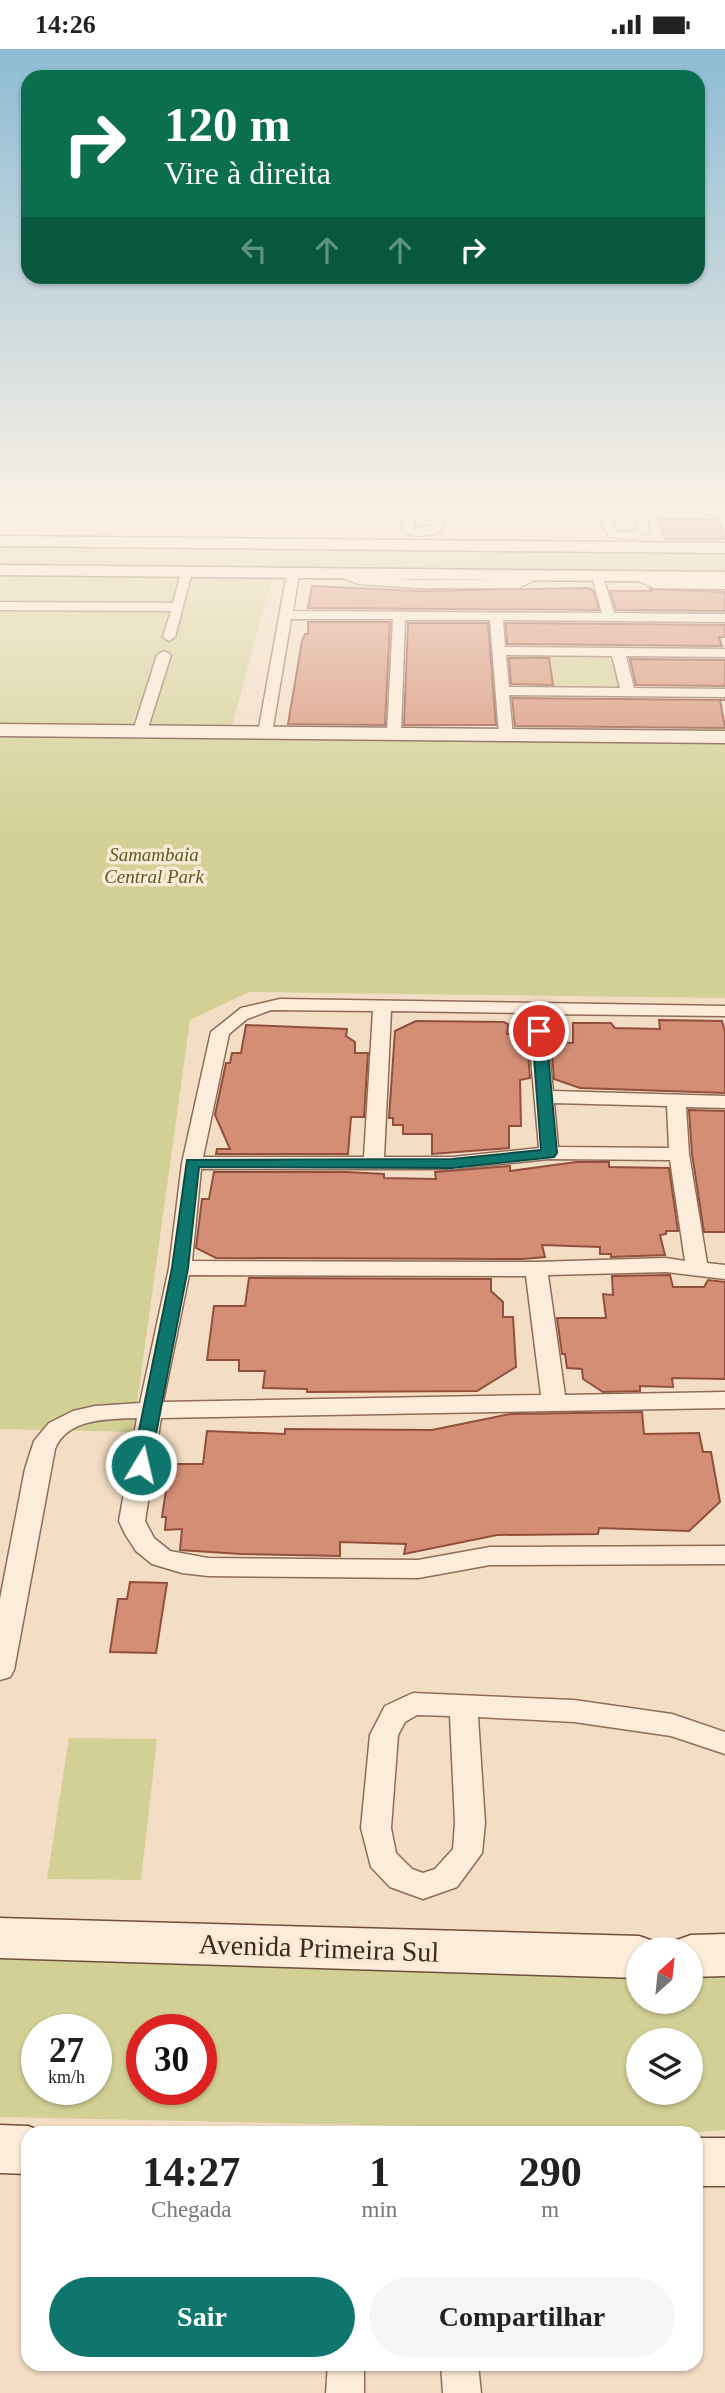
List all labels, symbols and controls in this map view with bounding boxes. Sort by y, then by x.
text: 14:26 [35,10,96,39]
text: 120 m [164,97,291,152]
icon: right [49,98,140,189]
text: Vire à direita [164,155,331,191]
icon: left [235,231,273,269]
icon: ahead [308,231,346,269]
icon: ahead [381,231,419,269]
icon: right [454,231,492,269]
park label: Samambaia Central Park [104,844,204,887]
pin [509,1001,569,1061]
icon: arrive [520,1012,558,1050]
position arrow [104,1428,178,1502]
street label: Avenida Primeira Sul [198,1928,440,1968]
north arrow [626,1937,704,2014]
map controls [626,1937,703,2105]
speed limit sign: 30 [126,2014,217,2105]
button: layers [626,2028,703,2105]
text: 27 [49,2031,84,2070]
text: km/h [48,2067,85,2087]
text: 14:27 [142,2149,240,2195]
text: 1 [369,2149,390,2195]
text: 290 [519,2149,582,2195]
text: Chegada [151,2197,232,2222]
text: min [362,2197,397,2222]
text: m [541,2197,559,2222]
button: Sair [49,2277,355,2357]
button: Compartilhar [369,2277,675,2357]

